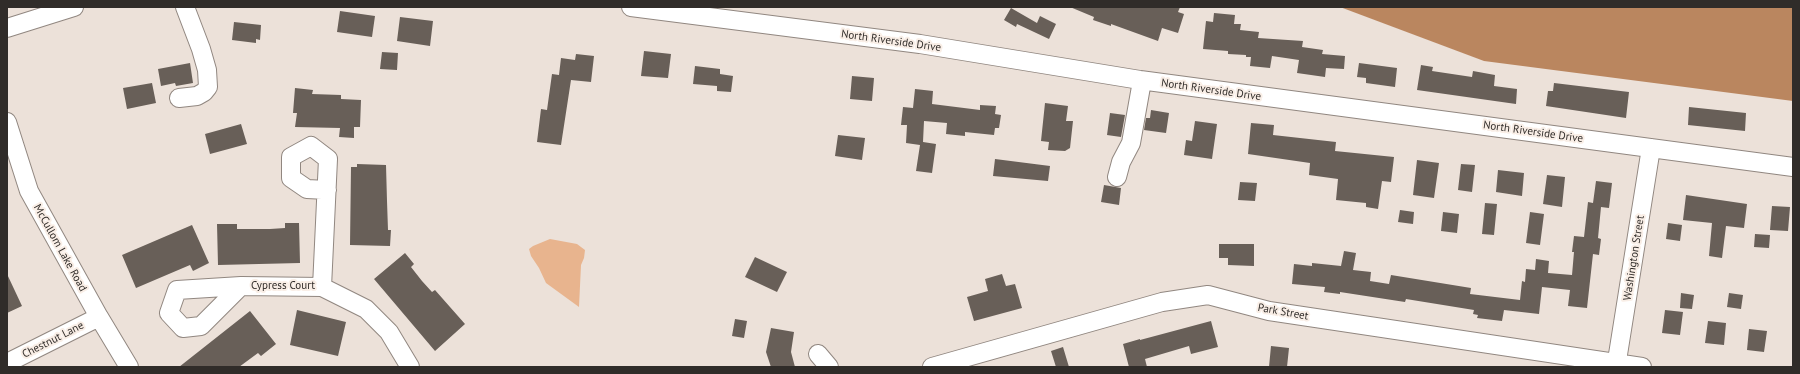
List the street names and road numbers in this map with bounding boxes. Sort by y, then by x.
street label: North Riverside Drive [840,27,942,55]
street label: North Riverside Drive [1160,76,1262,104]
street label: North Riverside Drive [1482,118,1584,146]
street label: McCullom Lake Road [31,202,89,294]
street label: Washington Street [1621,214,1647,302]
street label: Cypress Court [251,279,315,293]
street label: Park Street [1257,301,1309,323]
street label: Chestnut Lane [20,319,86,361]

